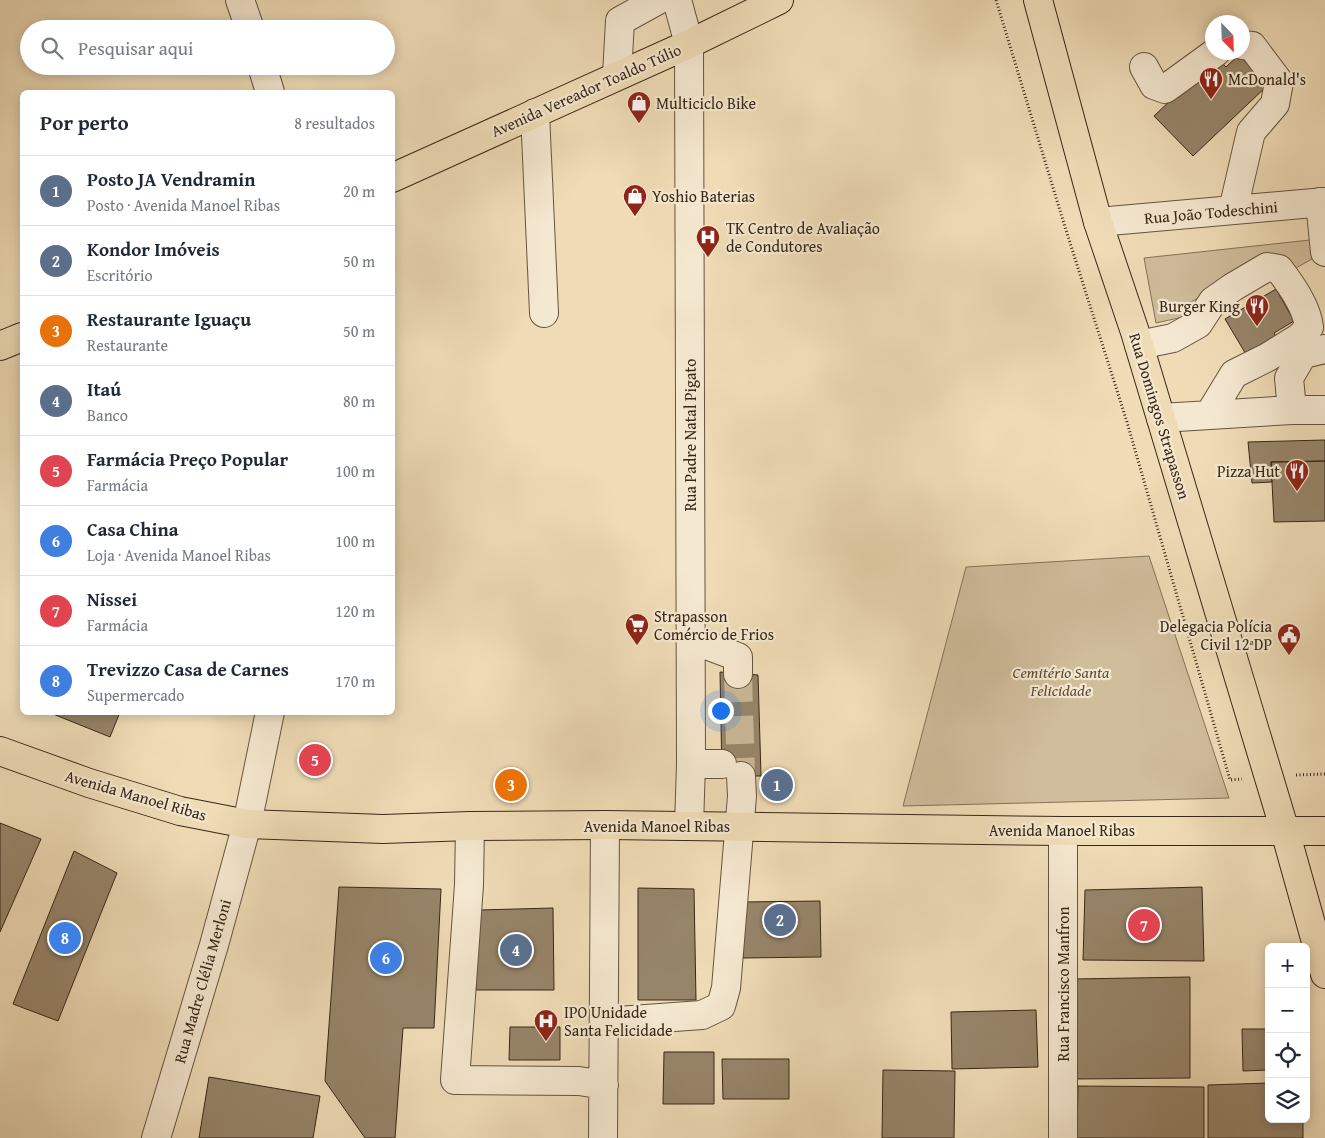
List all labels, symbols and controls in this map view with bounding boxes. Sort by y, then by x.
north arrow [1205,15,1250,60]
search box [20,20,395,75]
icon: search [38,34,66,62]
text: Pesquisar aqui [78,34,193,62]
street label: Avenida Vereador Toaldo Túlio [487,37,685,143]
restaurant icon: McDonald's [1198,66,1224,100]
place label: McDonald's [1228,67,1306,91]
shop icon: Multiciclo Bike [626,90,652,124]
place label: Multiciclo Bike [656,91,756,115]
text: Por perto [40,107,129,138]
text: 8 resultados [294,111,375,135]
text: Posto JA Vendramin [87,165,255,193]
text: 1 [52,179,60,203]
text: 20 m [343,179,375,203]
shop icon: Yoshio Baterias [622,183,648,217]
place label: Yoshio Baterias [652,184,755,208]
text: Posto · Avenida Manoel Ribas [87,193,280,217]
street label: Rua João Todeschini [1143,194,1279,230]
place label: TK Centro de Avaliação de Condutores [726,216,880,258]
hospital icon: TK Centro de Avaliação de Condutores [695,224,721,258]
text: Kondor Imóveis [87,235,220,263]
text: 2 [52,249,60,273]
text: 50 m [343,249,375,273]
text: Escritório [87,263,153,287]
restaurant icon: Burger King [1244,293,1270,327]
place label: Burger King [1159,294,1240,318]
text: Restaurante Iguaçu [87,305,251,333]
text: 3 [52,319,60,343]
text: 50 m [343,319,375,343]
street label: Rua Domingos Strapasson [1123,330,1197,502]
text: Restaurante [87,333,168,357]
street label: Rua Padre Natal Pigato [678,359,702,511]
text: Itaú [87,375,121,403]
text: 4 [52,389,60,413]
text: 80 m [343,389,375,413]
text: Banco [87,403,128,427]
text: Farmácia Preço Popular [87,445,288,473]
restaurant icon: Pizza Hut [1284,458,1310,492]
text: 5 [52,459,60,483]
text: 100 m [335,459,375,483]
place label: Pizza Hut [1217,459,1280,483]
text: Farmácia [87,473,148,497]
text: Casa China [87,515,178,543]
text: 6 [52,529,60,553]
text: 100 m [335,529,375,553]
text: Loja · Avenida Manoel Ribas [87,543,271,567]
text: Nissei [87,585,137,613]
text: 7 [52,599,60,623]
text: 120 m [335,599,375,623]
place label: Strapasson Comércio de Frios [654,604,774,646]
supermarket icon: Strapasson Comércio de Frios [624,612,650,646]
text: Farmácia [87,613,148,637]
place label: Delegacia Polícia Civil 12ªDP [1160,614,1272,656]
public building icon: Delegacia Polícia Civil 12ªDP [1276,622,1302,656]
text: Trevizzo Casa de Carnes [87,655,289,683]
park label: Cemitério Santa Felicidade [1013,660,1110,702]
text: 8 [52,669,60,693]
text: 170 m [335,669,375,693]
text: Supermercado [87,683,185,707]
your location [708,698,734,724]
pin: 5 [299,741,331,779]
street label: Avenida Manoel Ribas [62,763,210,827]
pin: 3 [495,766,527,804]
pin: 1 [761,766,793,804]
street label: Avenida Manoel Ribas [584,814,730,838]
street label: Avenida Manoel Ribas [989,818,1135,842]
street label: Rua Madre Clélia Merloni [167,896,237,1066]
pin: 2 [764,901,796,939]
pin: 7 [1128,906,1160,944]
street label: Rua Francisco Manfron [1051,907,1075,1061]
pin: 8 [49,919,81,957]
pin: 4 [500,931,532,969]
pin: 6 [370,939,402,977]
map controls [1265,943,1310,1123]
button: + [1265,943,1310,988]
button: − [1265,988,1310,1033]
place label: IPO Unidade Santa Felicidade [564,1000,673,1042]
hospital icon: IPO Unidade Santa Felicidade [533,1008,559,1042]
button: locate [1265,1033,1310,1078]
button: layers [1265,1078,1310,1123]

